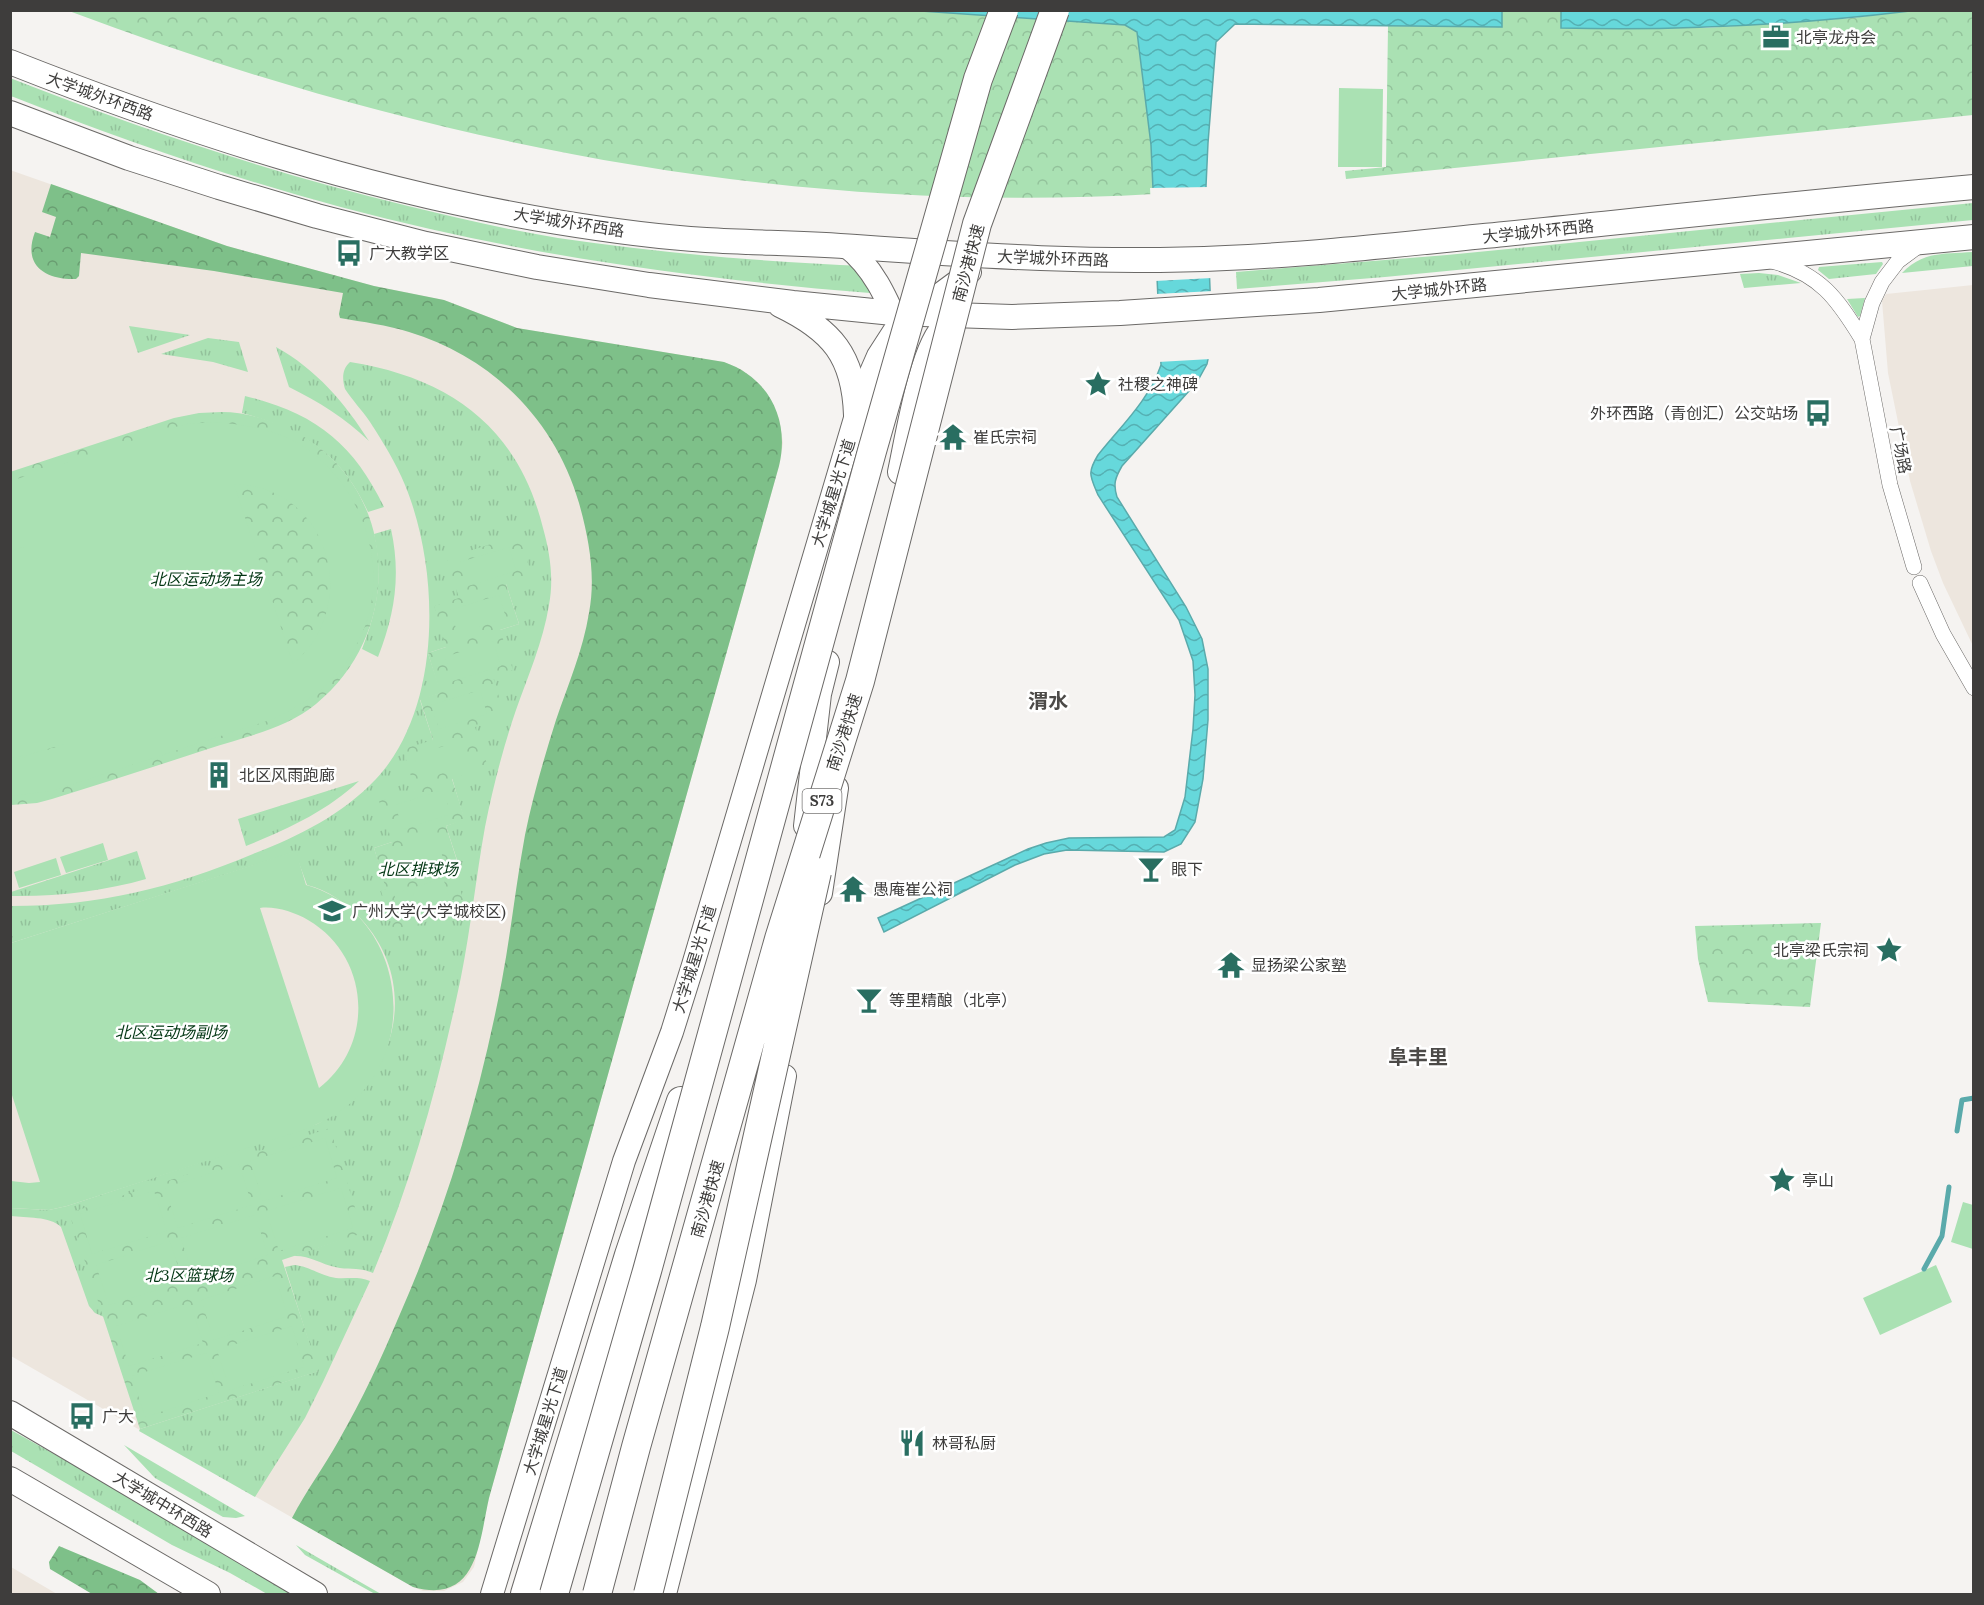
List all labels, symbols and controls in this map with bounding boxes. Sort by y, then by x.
office icon: 北亭龙舟会 [1761,22,1791,52]
place label: 北亭龙舟会 [1796,27,1876,47]
street label: 大学城外环西路 [44,67,156,125]
street label: 大学城外环西路 [512,203,626,241]
street label: 大学城外环西路 [1481,215,1595,247]
street label: 南沙港快速 [948,222,988,304]
bus stop icon: 广大教学区 [334,238,364,268]
place label: 广大教学区 [369,243,449,263]
street label: 大学城外环西路 [997,246,1109,270]
street label: 大学城外环路 [1390,274,1488,304]
place icon: 社稷之神碑 [1083,369,1113,399]
place label: 社稷之神碑 [1118,374,1198,394]
bus stop icon: 外环西路（青创汇）公交站场 [1803,398,1833,428]
place label: 外环西路（青创汇）公交站场 [1590,403,1798,423]
temple icon: 崔氏宗祠 [938,422,968,452]
street label: 广场路 [1886,424,1916,476]
place label: 崔氏宗祠 [973,427,1037,447]
street label: 大学城星光下道 [807,437,859,549]
park label: 北区运动场主场 [150,569,264,589]
district label: 渭水 [1028,688,1068,713]
street label: 南沙港快速 [822,691,866,773]
building icon: 北区风雨跑廊 [204,760,234,790]
place label: 北区风雨跑廊 [239,765,335,785]
road number: S73 [802,789,842,813]
bar icon: 眼下 [1136,854,1166,884]
park label: 北区排球场 [378,859,460,879]
place label: 眼下 [1171,859,1203,879]
temple icon: 愚庵崔公祠 [838,874,868,904]
place label: 愚庵崔公祠 [873,879,953,899]
school or university icon: 广州大学(大学城校区) [317,896,347,926]
place label: 广州大学(大学城校区) [352,901,506,922]
street label: 大学城星光下道 [668,903,720,1015]
place icon: 北亭梁氏宗祠 [1874,935,1904,965]
place label: 北亭梁氏宗祠 [1773,940,1869,960]
temple icon: 显扬梁公家塾 [1216,950,1246,980]
place label: 显扬梁公家塾 [1251,955,1347,975]
bar icon: 等里精酿（北亭） [854,985,884,1015]
place label: 等里精酿（北亭） [889,990,1017,1010]
park label: 北区运动场副场 [115,1022,229,1042]
district label: 阜丰里 [1388,1044,1448,1069]
street label: 南沙港快速 [686,1158,728,1240]
place icon: 亭山 [1767,1165,1797,1195]
place label: 亭山 [1802,1170,1834,1190]
park label: 北3区篮球场 [145,1265,235,1285]
street label: 大学城星光下道 [519,1365,571,1477]
bus stop icon: 广大 [67,1401,97,1431]
place label: 广大 [102,1406,134,1426]
restaurant icon: 林哥私厨 [897,1428,927,1458]
place label: 林哥私厨 [932,1433,996,1453]
street label: 大学城中环西路 [110,1467,216,1541]

